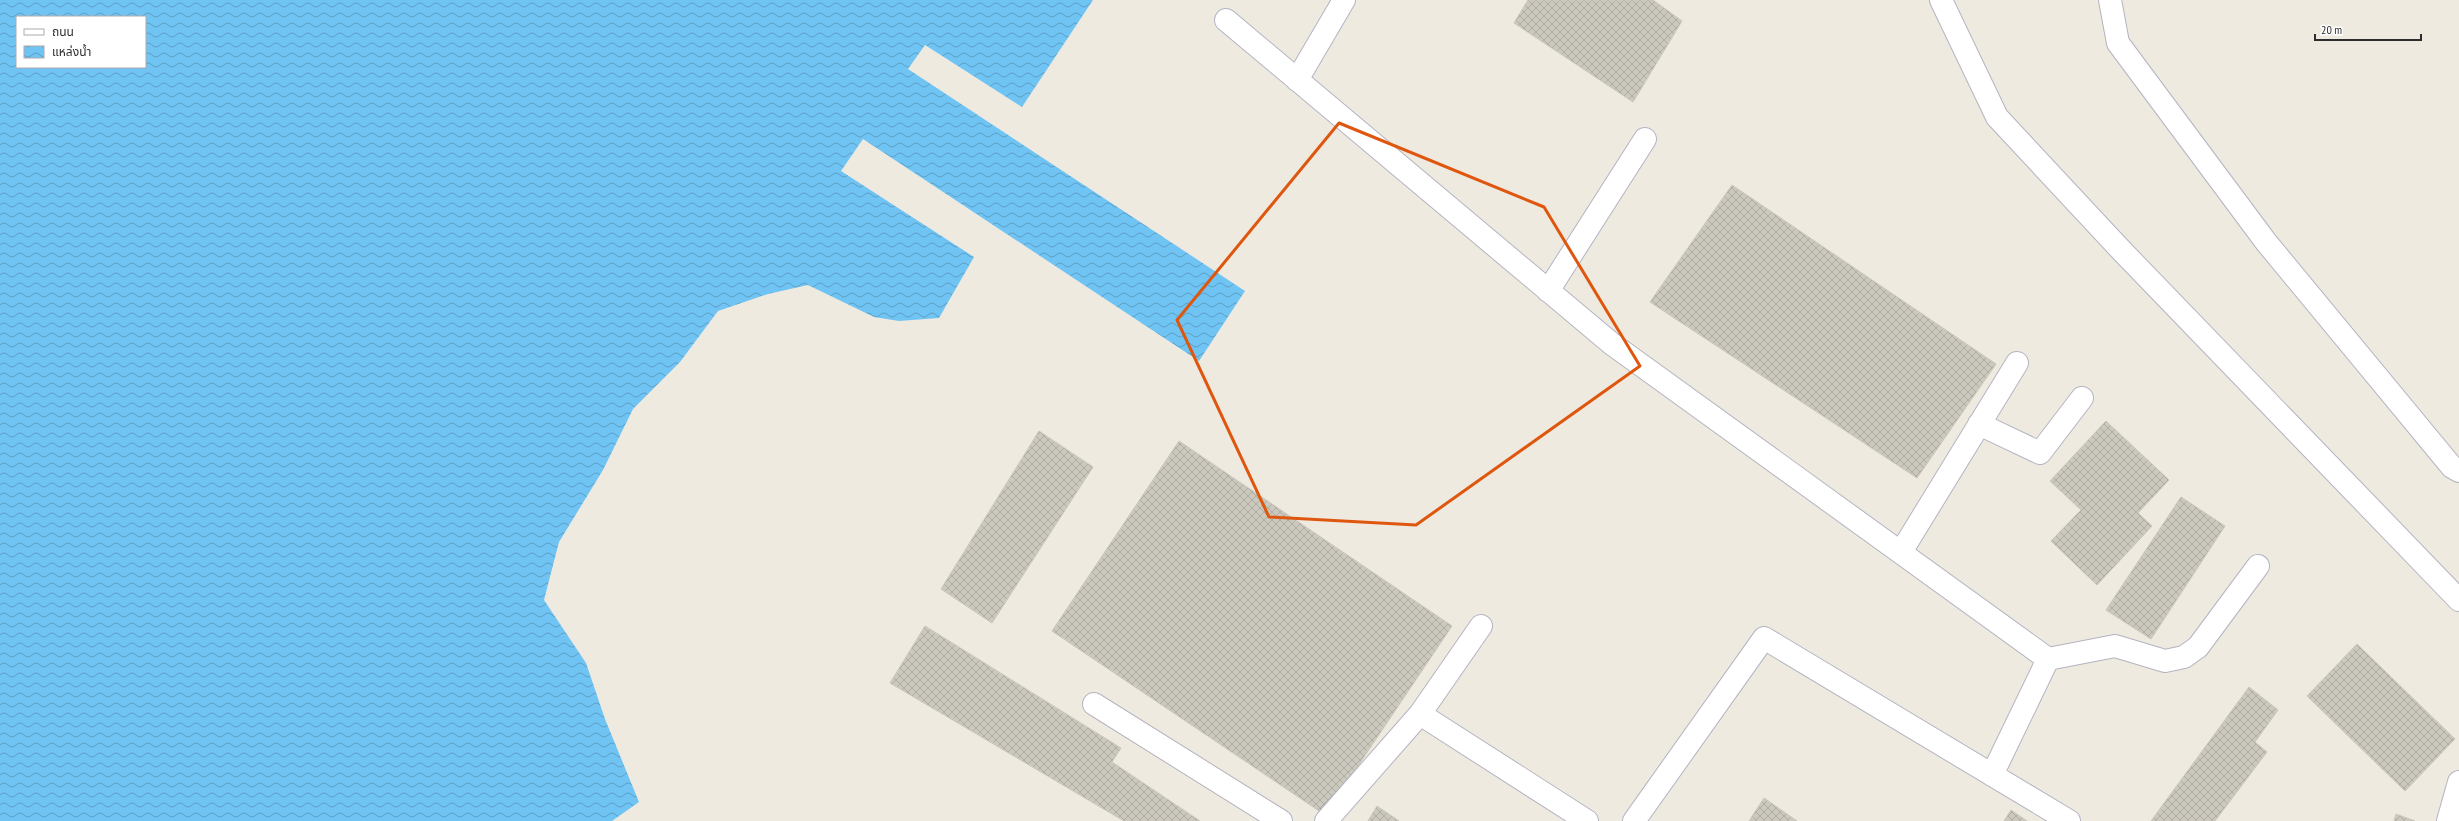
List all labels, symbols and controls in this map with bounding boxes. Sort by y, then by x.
legend [16,16,146,68]
scale bar [2315,16,2421,42]
text: 20 m [2321,22,2342,37]
text: ถนน [52,24,74,39]
text: แหล่งน้ำ [52,43,91,59]

